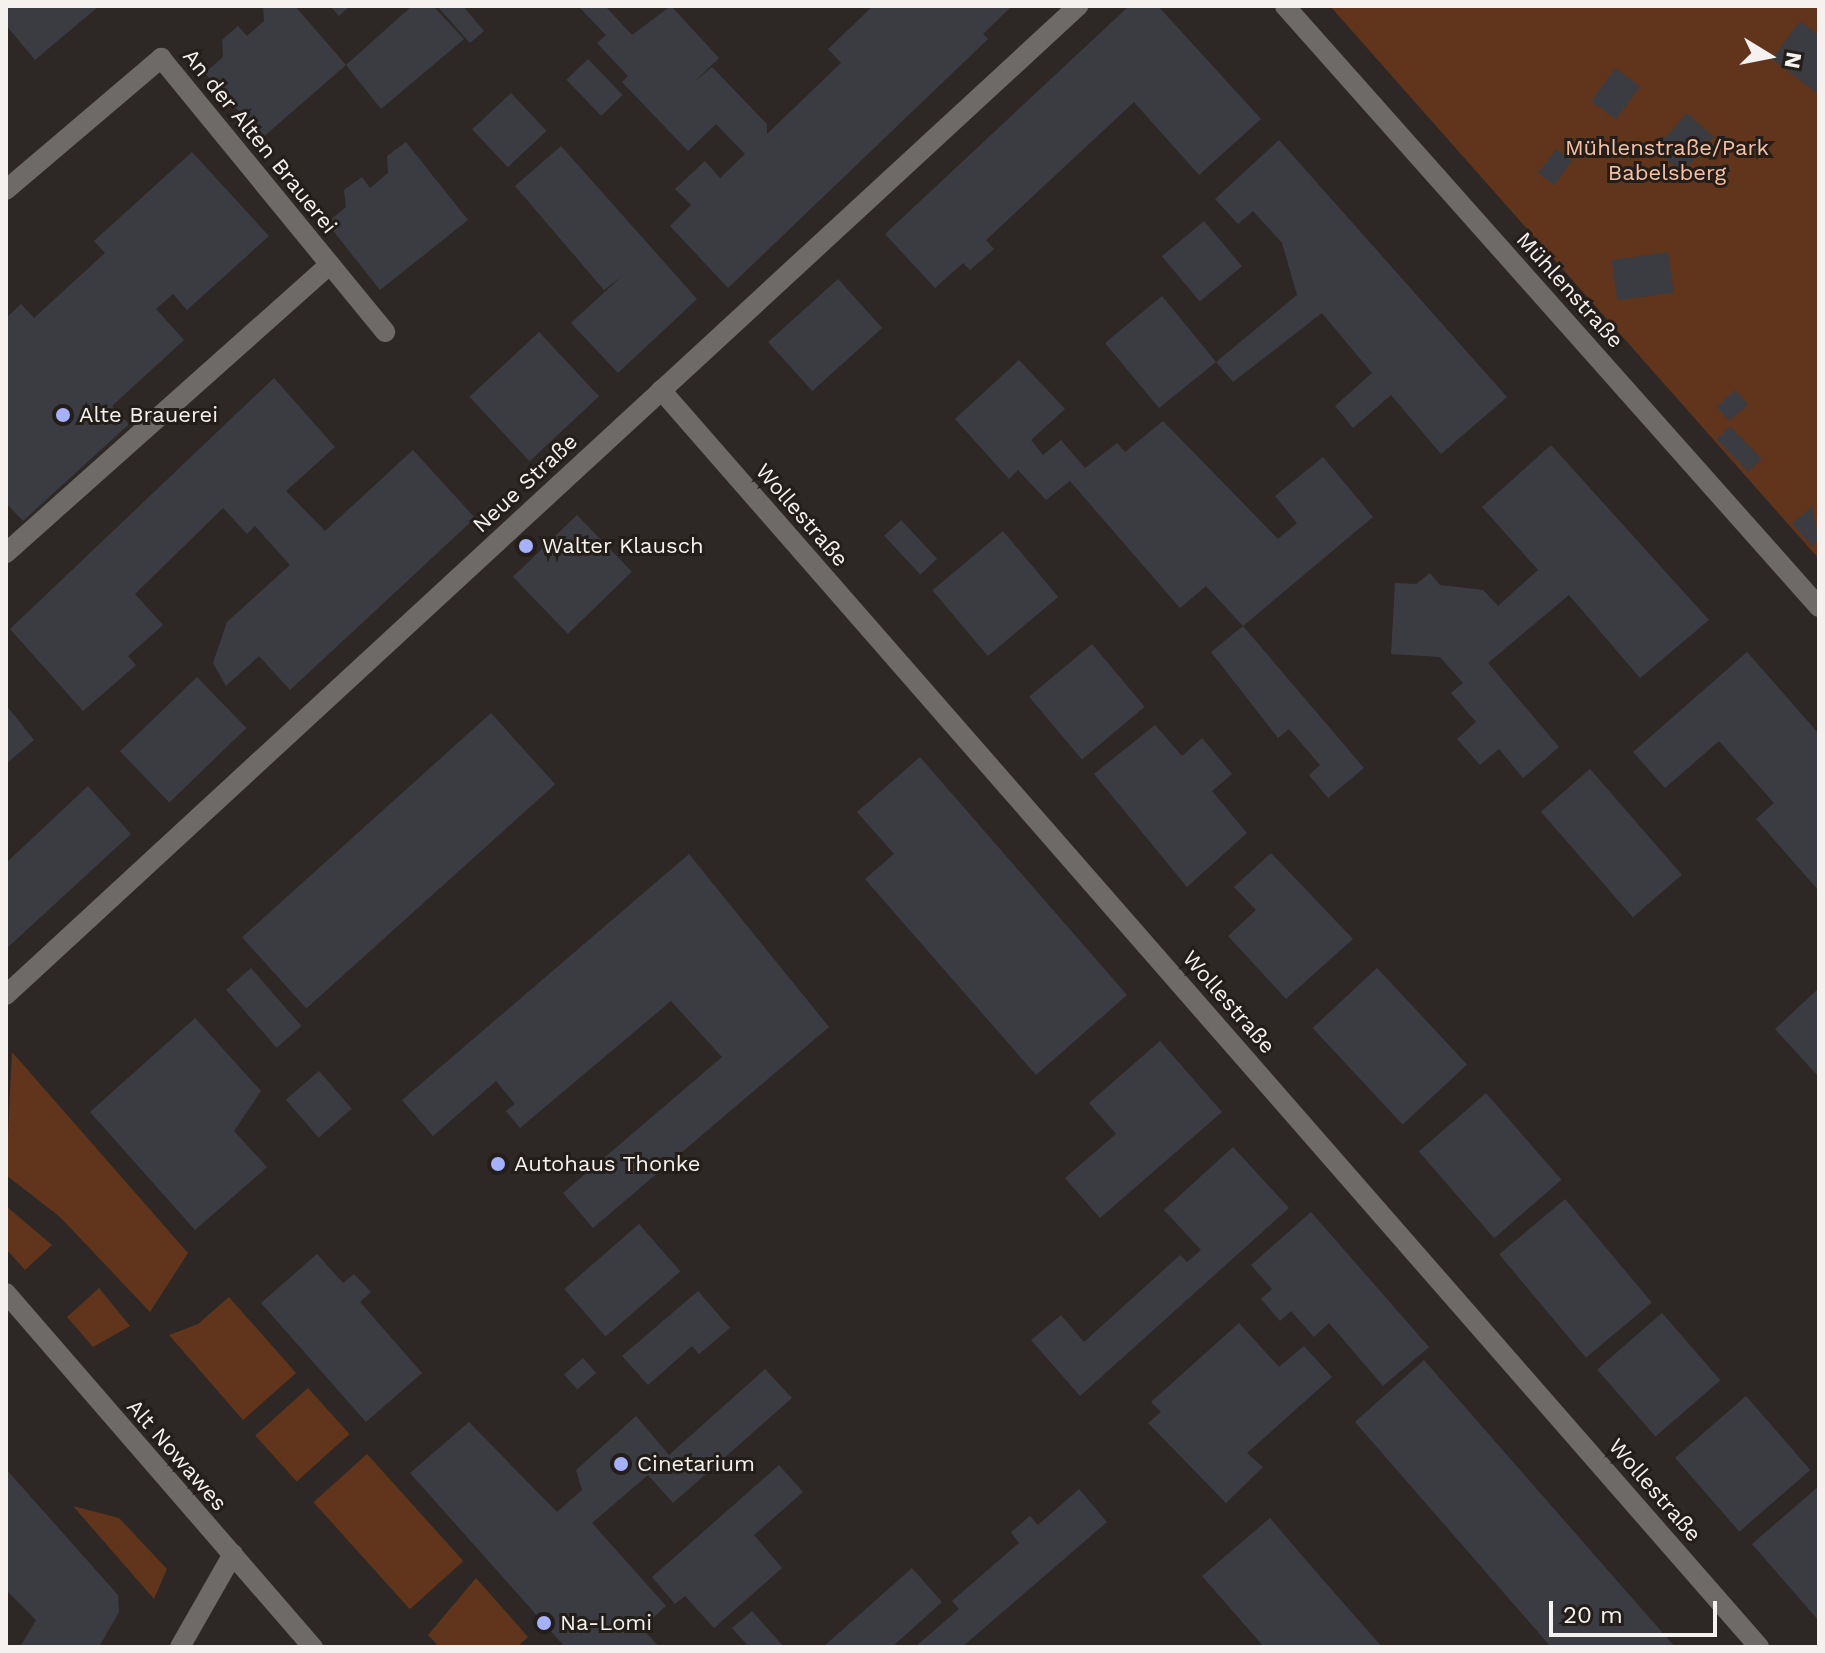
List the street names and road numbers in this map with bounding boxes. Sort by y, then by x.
street label: An der Alten Brauerei [177,43,343,239]
street label: Mühlenstraße [1511,227,1629,353]
street label: Neue Straße [467,428,583,538]
street label: Wollestraße [750,458,854,572]
street label: Wollestraße [1177,945,1281,1059]
street label: Alt Nowawes [121,1394,233,1516]
street label: Wollestraße [1603,1433,1707,1547]

